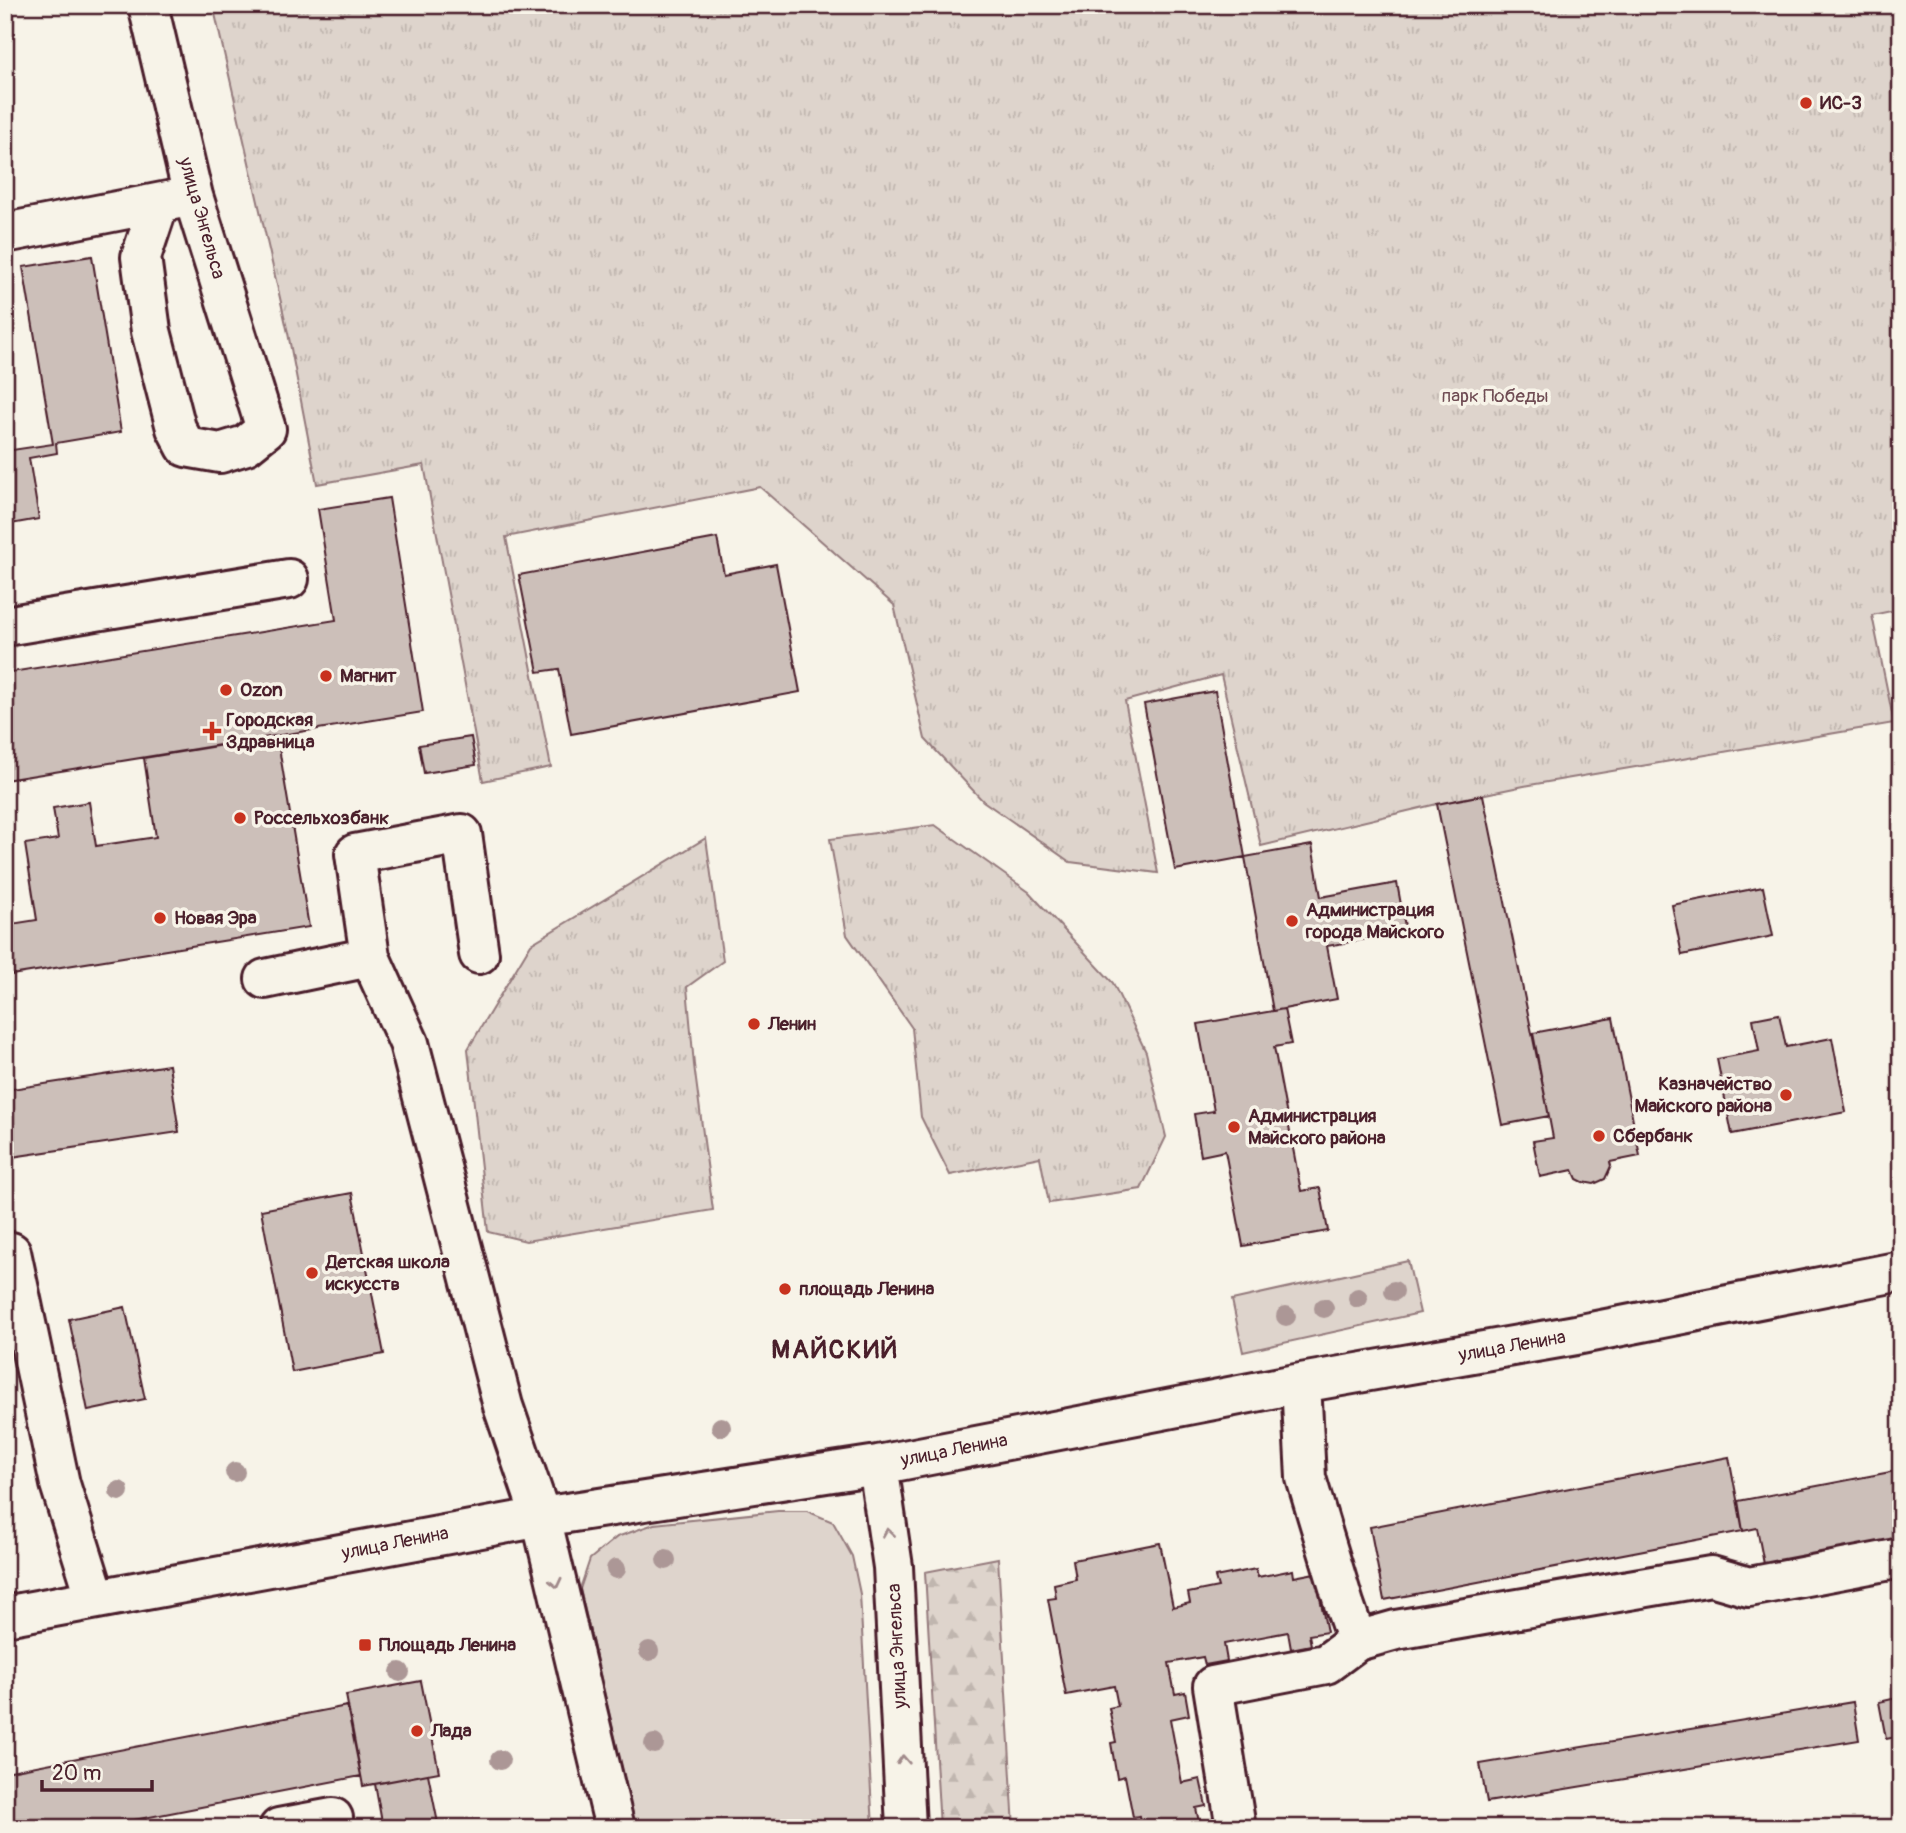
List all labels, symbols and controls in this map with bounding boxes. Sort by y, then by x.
place label: ИС-3 [1820,91,1862,115]
marker: ИС-3 [1798,95,1814,111]
street label: улица Энгельса [173,153,231,282]
park label: парк Победы [1442,384,1548,408]
place label: Магнит [340,664,397,688]
marker: Магнит [318,668,334,684]
place label: Ozon [240,678,283,702]
marker: Ozon [218,682,234,698]
place label: Городская Здравница [226,708,315,754]
marker: Городская Здравница [204,723,220,739]
place label: Россельхозбанк [254,806,389,830]
marker: Россельхозбанк [232,810,248,826]
place label: Администрация города Майского [1305,898,1445,944]
place label: Новая Эра [174,906,257,930]
marker: Новая Эра [152,910,168,926]
marker: Администрация города Майского [1284,913,1300,929]
place label: Ленин [767,1012,816,1036]
marker: Ленин [746,1016,762,1032]
place label: Казначейство Майского района [1634,1072,1773,1118]
marker: Казначейство Майского района [1778,1087,1794,1103]
place label: Администрация Майского района [1248,1104,1386,1150]
marker: Администрация Майского района [1226,1119,1242,1135]
place label: Сбербанк [1613,1124,1693,1148]
marker: Сбербанк [1591,1128,1607,1144]
place label: Детская школа искусств [325,1250,450,1296]
marker: Детская школа искусств [304,1265,320,1281]
place label: площадь Ленина [799,1277,935,1301]
marker: площадь Ленина [777,1281,793,1297]
street label: улица Ленина [1456,1325,1568,1367]
district label: МАЙСКИЙ [771,1334,899,1366]
street label: улица Ленина [897,1428,1010,1472]
street label: улица Ленина [338,1521,451,1565]
one-way arrow [881,1527,896,1539]
one-way arrow [548,1577,562,1589]
street label: улица Энгельса [882,1583,912,1710]
place label: Площадь Ленина [379,1633,516,1657]
marker: Площадь Ленина [357,1637,373,1653]
place label: Лада [430,1719,472,1743]
marker: Лада [409,1723,425,1739]
scale bar [42,1749,152,1793]
one-way arrow [895,1754,910,1765]
text: 20 m [52,1760,101,1787]

